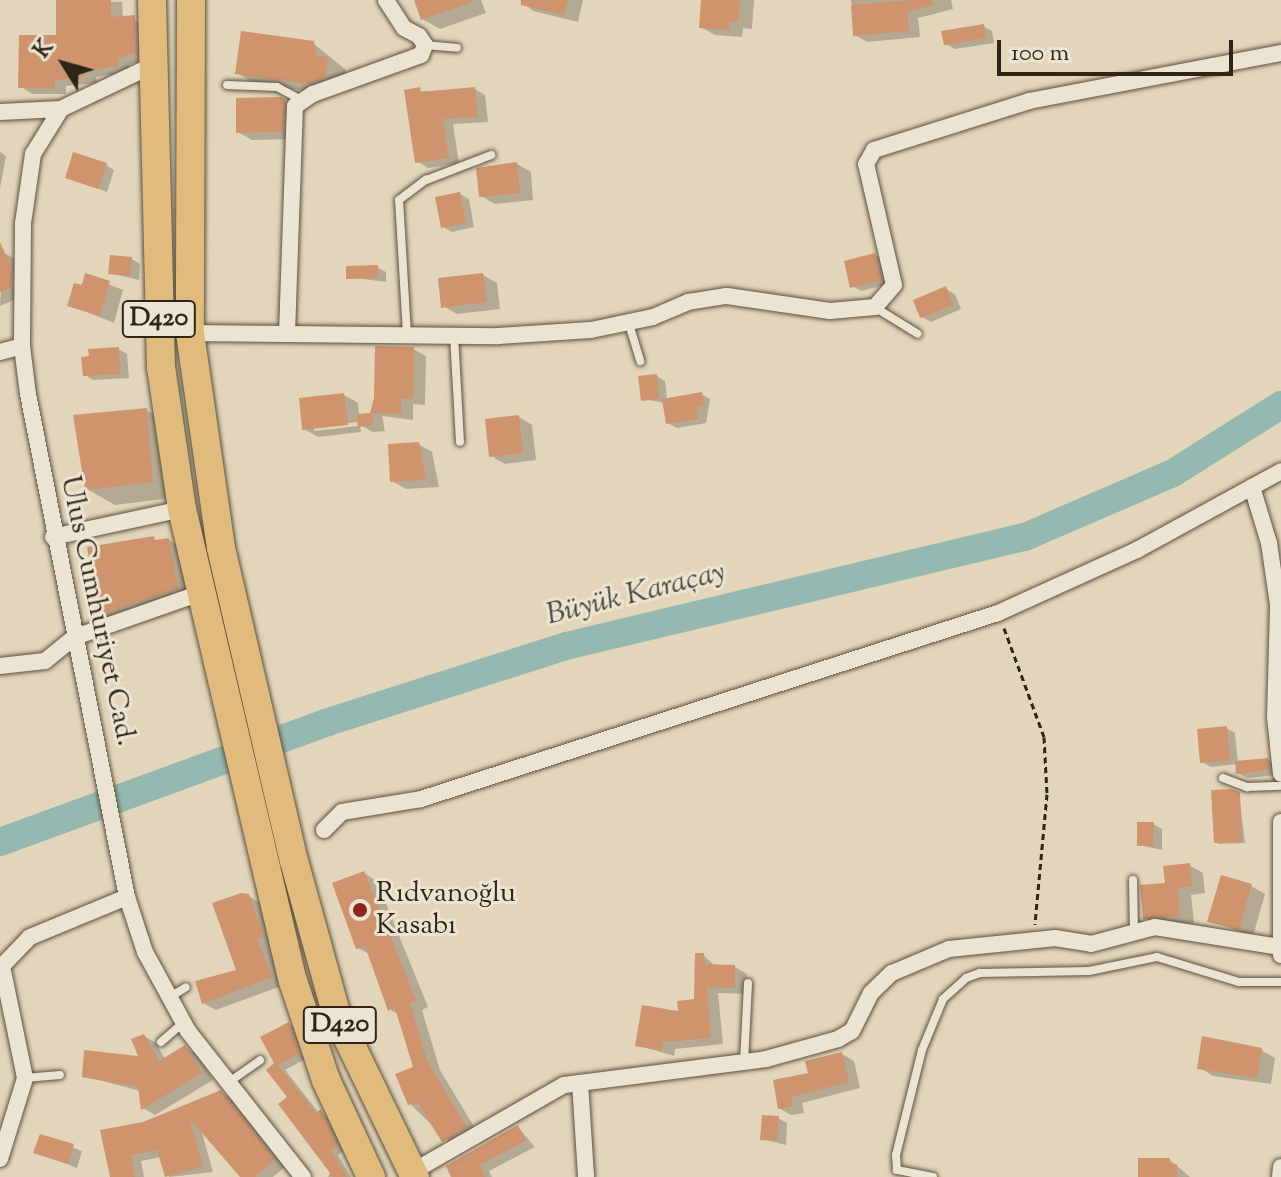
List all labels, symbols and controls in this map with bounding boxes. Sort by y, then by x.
north arrow [24,24,104,104]
scale bar [1001,24,1237,74]
text: K [27,34,62,66]
text: 100 m [1011,37,1069,71]
road number: D420 [121,297,197,341]
street label: Ulus Cumhuriyet Cad. [52,473,142,749]
water label: Büyük Karaçay [543,555,729,635]
place label: Rıdvanoğlu Kasabı [376,877,516,943]
marker: Rıdvanoğlu Kasabı [351,901,369,919]
road number: D420 [302,1003,378,1047]

